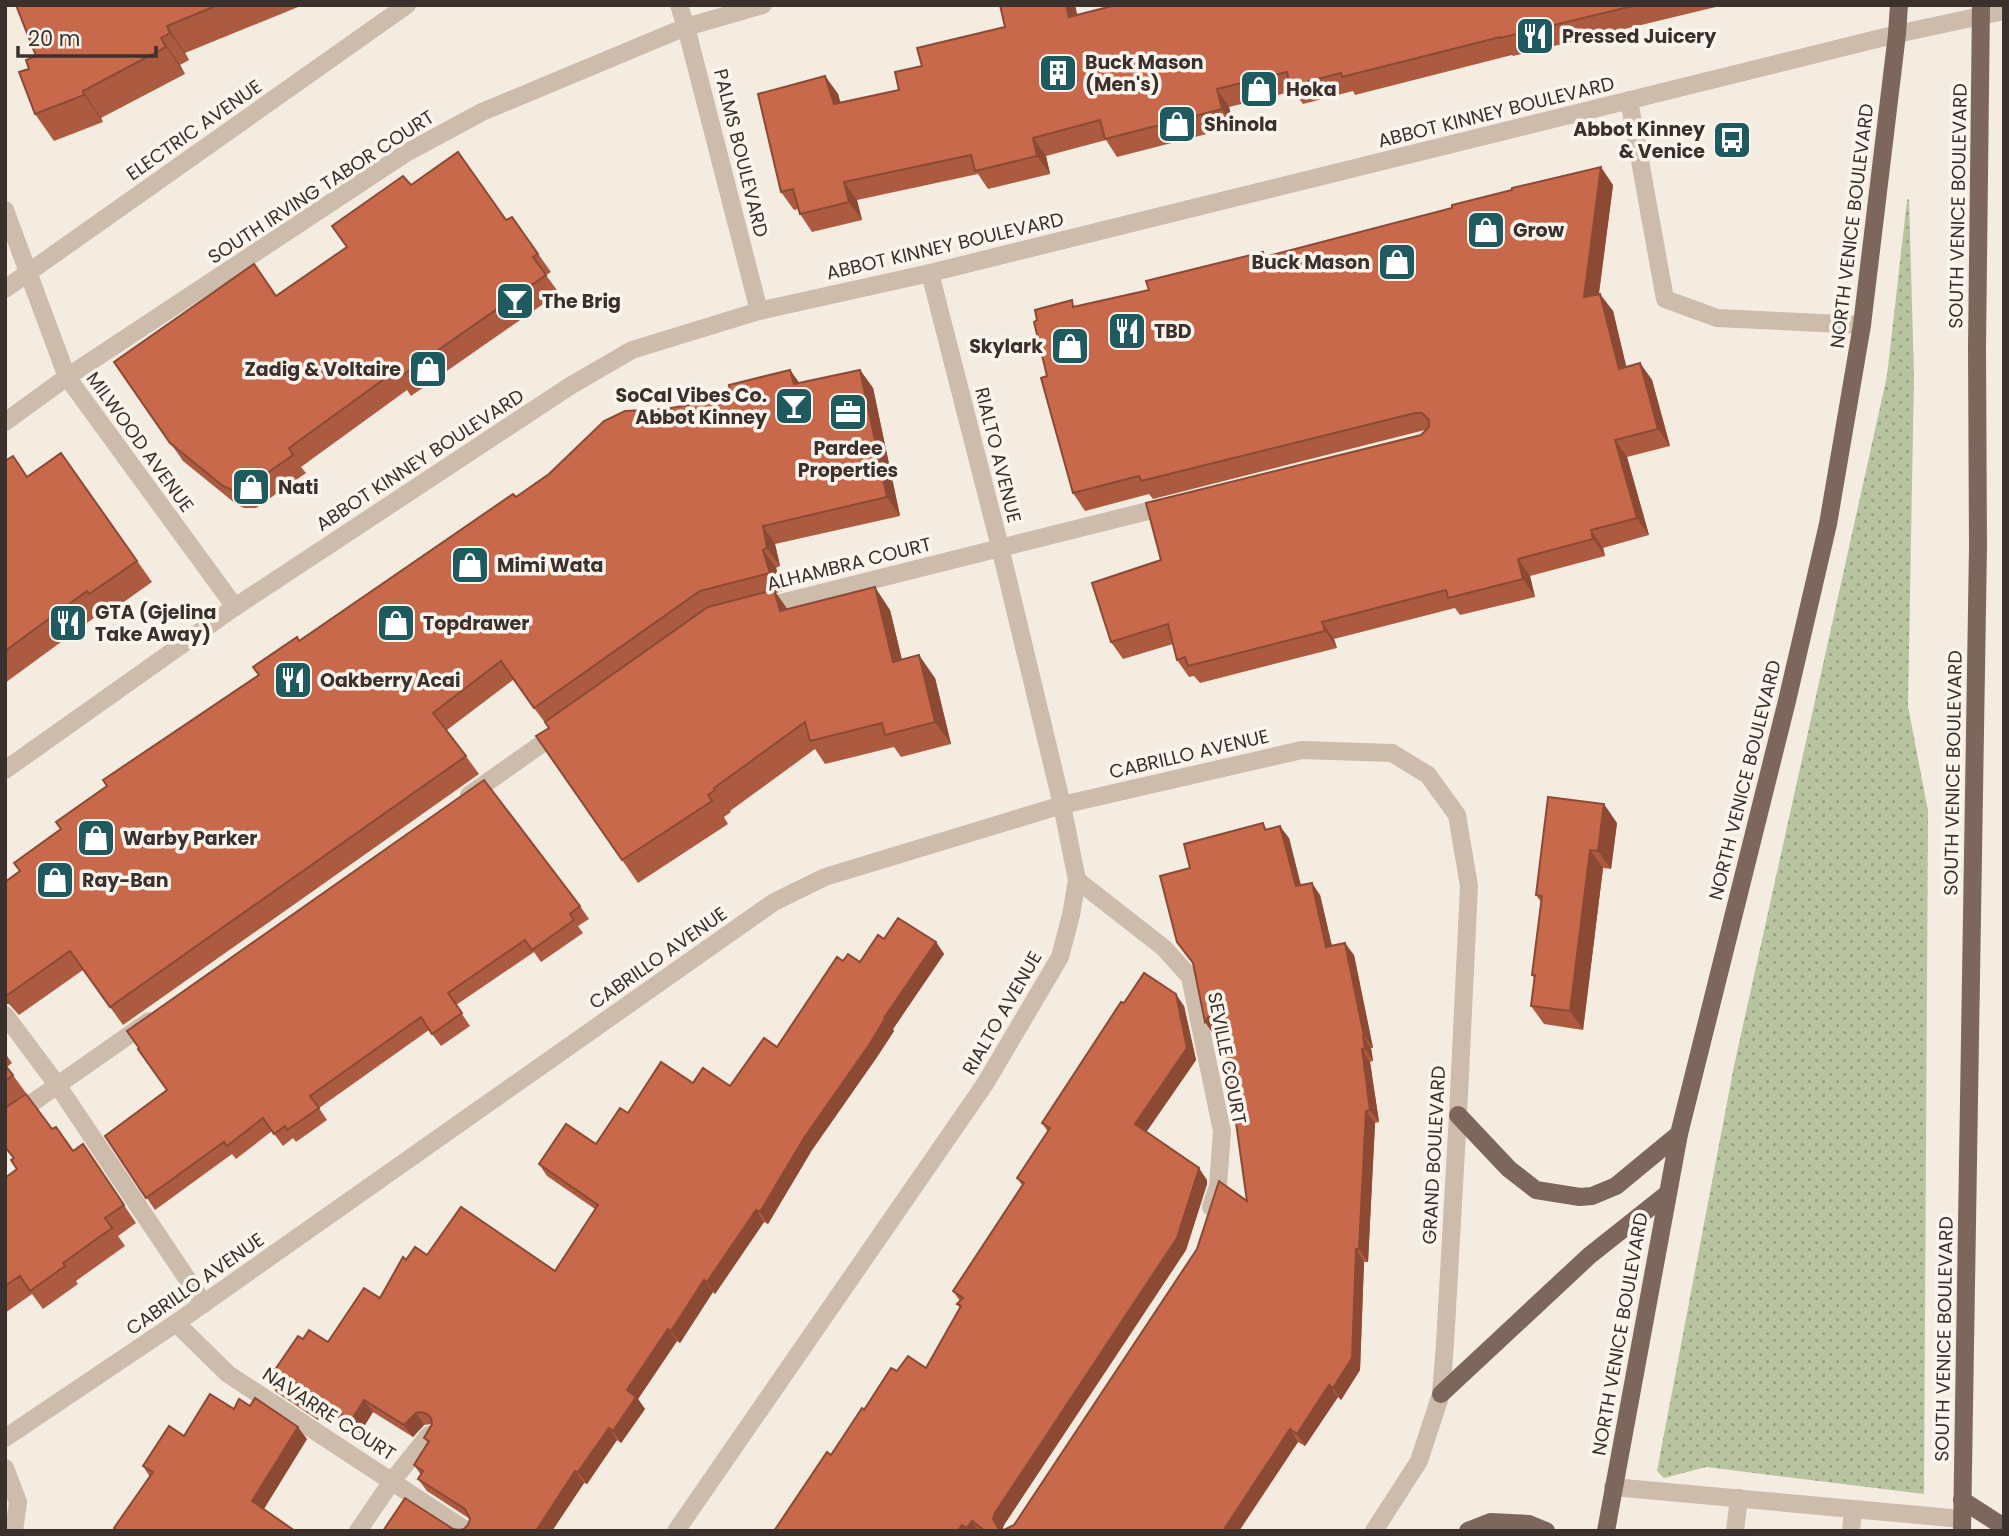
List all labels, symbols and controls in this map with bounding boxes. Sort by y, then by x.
scale bar [18,14,156,58]
restaurant icon: Pressed Juicery [1514,15,1556,57]
place label: Pressed Juicery [1562,23,1717,50]
text: 20 m [28,24,81,53]
place label: Buck Mason (Men's) [1085,49,1203,98]
building icon: Buck Mason (Men's) [1037,52,1079,94]
street label: PALMS BOULEVARD [707,66,775,240]
shop icon: Hoka [1238,68,1280,110]
street label: ABBOT KINNEY BOULEVARD [1375,69,1617,155]
street label: ELECTRIC AVENUE [121,73,267,187]
place label: Hoka [1286,76,1337,103]
street label: SOUTH VENICE BOULEVARD [1942,83,1974,329]
street label: NORTH VENICE BOULEVARD [1824,102,1880,350]
shop icon: Shinola [1156,103,1198,145]
street label: SOUTH IRVING TABOR COURT [203,104,439,270]
place label: Shinola [1204,111,1278,138]
place label: Abbot Kinney & Venice [1573,116,1706,165]
bus stop icon: Abbot Kinney & Venice [1711,119,1753,161]
street label: ABBOT KINNEY BOULEVARD [824,206,1066,286]
shop icon: Grow [1465,209,1507,251]
place label: Grow [1513,217,1565,244]
shop icon: Buck Mason [1376,241,1418,283]
place label: Buck Mason [1252,249,1370,276]
bar icon: The Brig [494,280,536,322]
place label: The Brig [542,288,621,315]
restaurant icon: TBD [1106,310,1148,352]
place label: TBD [1154,318,1192,345]
shop icon: Skylark [1049,325,1091,367]
place label: Skylark [969,333,1043,360]
shop icon: Zadig & Voltaire [407,348,449,390]
place label: Zadig & Voltaire [245,356,401,383]
street label: MILWOOD AVENUE [80,366,200,518]
street label: ABBOT KINNEY BOULEVARD [311,382,529,538]
place label: SoCal Vibes Co. Abbot Kinney [616,382,768,431]
street label: RIALTO AVENUE [968,384,1028,526]
bar icon: SoCal Vibes Co. Abbot Kinney [773,385,815,427]
office icon: Pardee Properties [827,391,869,433]
place label: Pardee Properties [798,435,898,484]
shop icon: Nati [230,466,272,508]
place label: Nati [278,474,319,501]
street label: ALHAMBRA COURT [764,530,934,598]
shop icon: Mimi Wata [449,544,491,586]
place label: Mimi Wata [497,552,603,579]
place label: GTA (Gjelina Take Away) [95,599,217,648]
restaurant icon: GTA (Gjelina Take Away) [47,602,89,644]
shop icon: Topdrawer [375,602,417,644]
place label: Topdrawer [423,610,529,637]
street label: SOUTH VENICE BOULEVARD [1937,650,1969,896]
street label: NORTH VENICE BOULEVARD [1702,657,1788,903]
restaurant icon: Oakberry Acai [272,659,314,701]
place label: Oakberry Acai [320,667,461,694]
street label: CABRILLO AVENUE [1106,723,1272,785]
shop icon: Warby Parker [75,817,117,859]
place label: Warby Parker [123,825,257,852]
shop icon: Ray-Ban [34,859,76,901]
place label: Ray-Ban [82,867,169,894]
street label: CABRILLO AVENUE [583,900,733,1016]
street label: RIALTO AVENUE [956,946,1048,1080]
street label: SEVILLE COURT [1201,990,1253,1126]
street label: GRAND BOULEVARD [1416,1065,1452,1245]
street label: NORTH VENICE BOULEVARD [1585,1210,1655,1458]
street label: SOUTH VENICE BOULEVARD [1928,1216,1960,1462]
street label: CABRILLO AVENUE [120,1226,270,1342]
street label: NAVARRE COURT [257,1361,401,1467]

